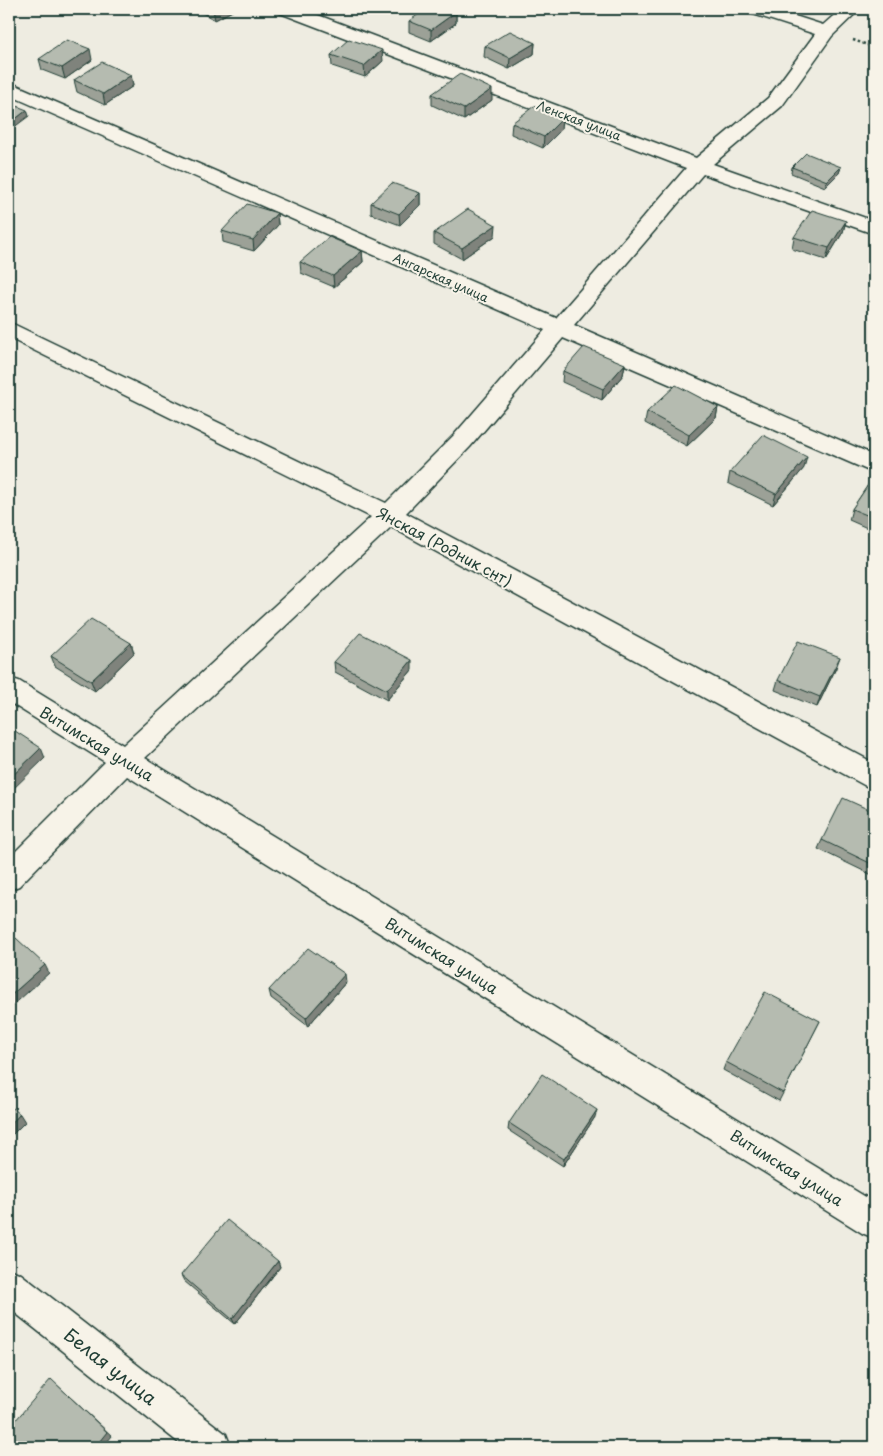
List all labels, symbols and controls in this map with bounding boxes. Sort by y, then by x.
street label: Ленская улица [534,96,624,144]
street label: Ангарская улица [390,248,492,306]
street label: Янская (Родник снт) [373,501,517,591]
street label: Витимская улица [36,700,159,786]
street label: Витимская улица [381,911,503,999]
street label: Витимская улица [726,1123,848,1211]
street label: Белая улица [59,1321,164,1411]

